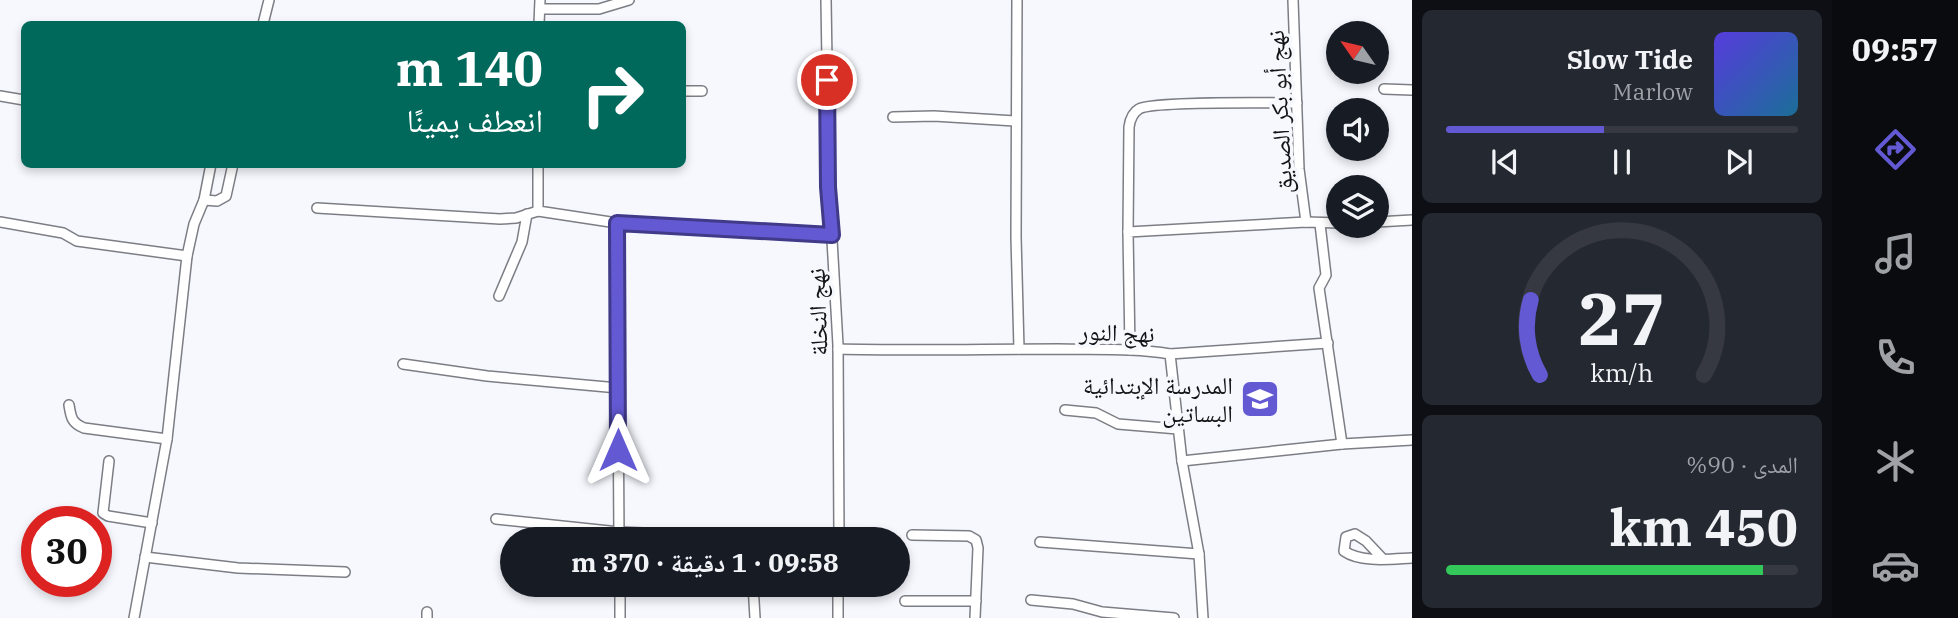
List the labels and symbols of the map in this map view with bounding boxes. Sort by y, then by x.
north arrow [1326,21,1390,84]
street label: نهج أبو بكر الصديق [1259,29,1299,195]
pin [797,50,857,110]
street label: نهج النخلة [799,268,835,356]
street label: نهج النور [1078,315,1155,349]
place label: المدرسة الإبتدائية البساتين [1083,369,1233,429]
school or university icon: المدرسة الإبتدائية البساتين [1239,378,1281,420]
position arrow [581,413,655,487]
speed limit sign: 30 [21,506,112,597]

